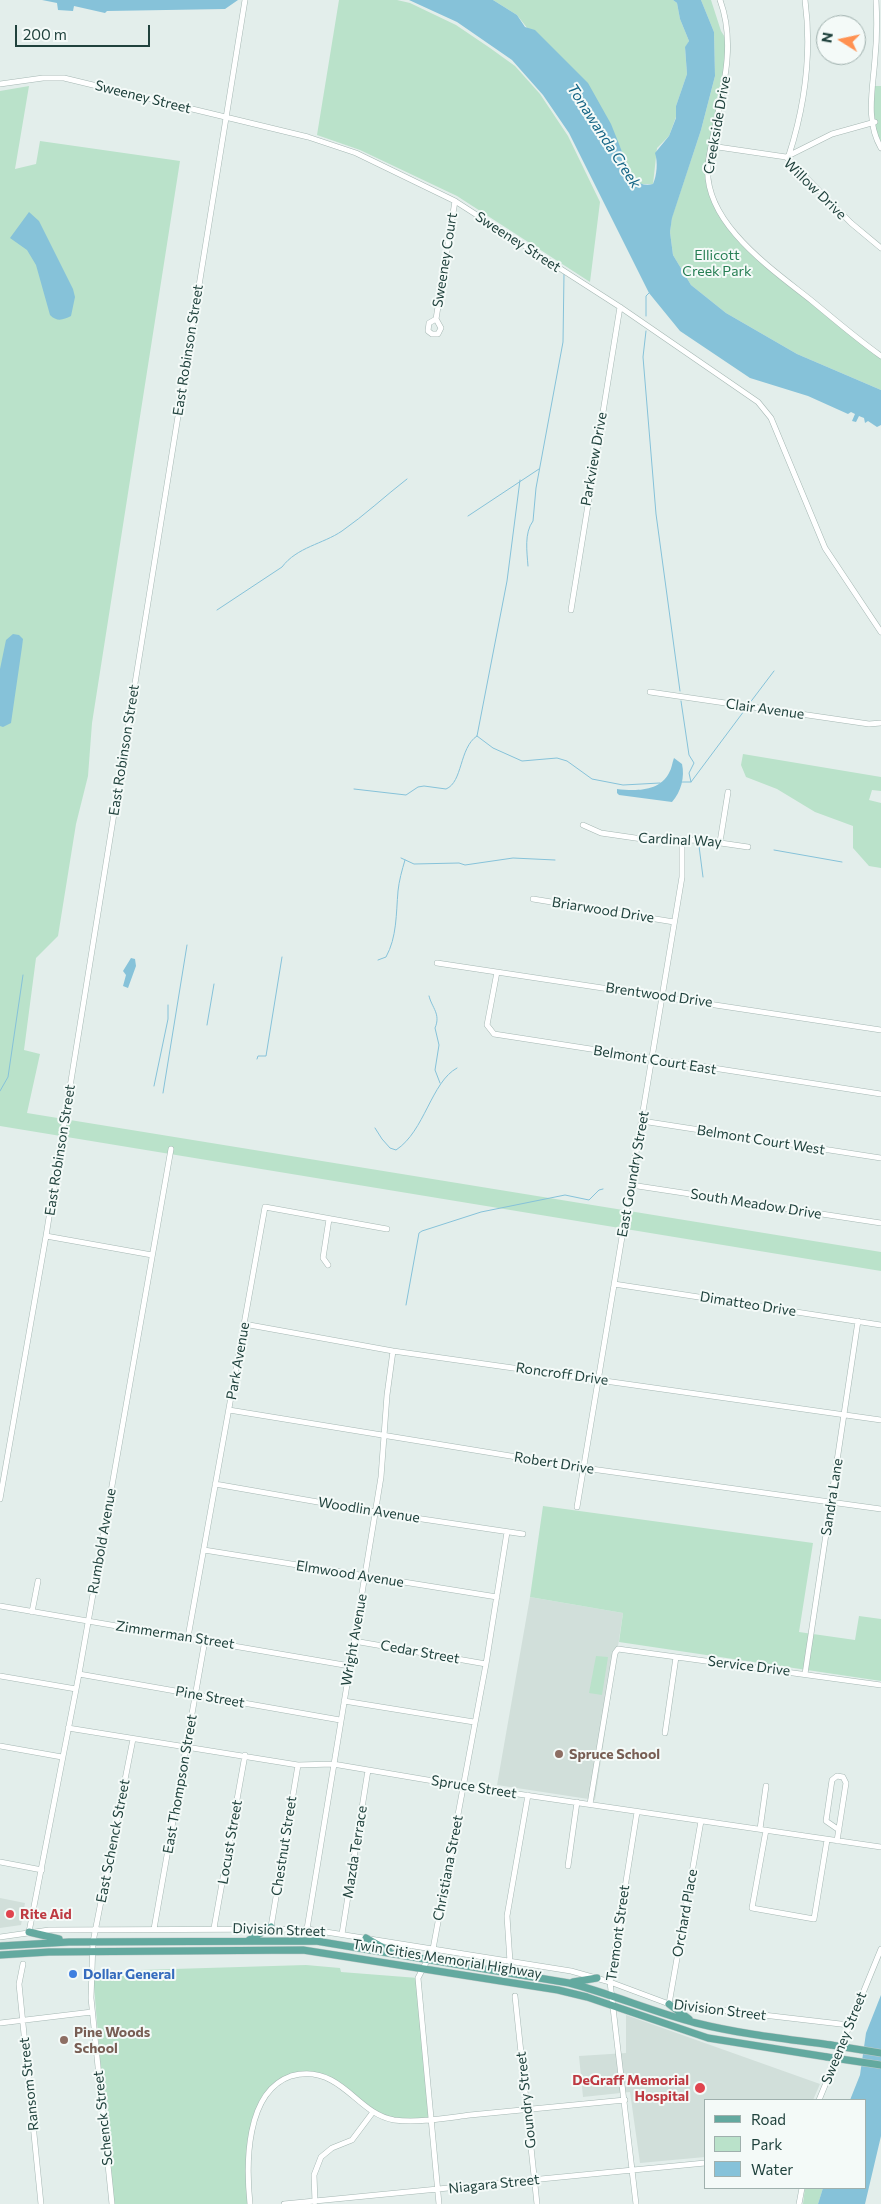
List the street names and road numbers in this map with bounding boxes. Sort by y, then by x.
street label: Creekside Drive [700,75,734,175]
street label: Sweeney Street [93,77,193,117]
street label: Willow Drive [780,155,850,223]
street label: Sweeney Street [472,208,564,276]
street label: Sweeney Court [429,211,461,309]
street label: East Robinson Street [169,283,207,417]
street label: Parkview Drive [577,411,611,507]
street label: East Robinson Street [105,683,143,817]
street label: Clair Avenue [725,695,805,723]
street label: Cardinal Way [638,829,722,851]
street label: Briarwood Drive [551,894,655,926]
street label: Brentwood Drive [604,979,714,1011]
street label: Belmont Court East [592,1042,718,1078]
street label: East Robinson Street [41,1083,79,1217]
street label: East Goundry Street [614,1110,652,1238]
street label: Belmont Court West [696,1122,826,1158]
street label: South Meadow Drive [689,1185,823,1223]
street label: Dimatteo Drive [699,1288,797,1320]
street label: Park Avenue [223,1321,253,1401]
street label: Roncroff Drive [515,1359,609,1389]
street label: Robert Drive [513,1448,595,1478]
street label: Sandra Lane [818,1457,846,1537]
street label: Rumbold Avenue [84,1487,120,1595]
street label: Woodlin Avenue [317,1494,421,1526]
street label: Elmwood Avenue [295,1557,405,1591]
street label: Wright Avenue [338,1593,370,1687]
street label: Zimmerman Street [114,1617,236,1653]
street label: Cedar Street [379,1637,461,1667]
street label: Service Drive [707,1653,791,1679]
street label: Pine Street [174,1683,246,1711]
street label: East Thompson Street [159,1713,201,1855]
street label: Spruce Street [430,1772,518,1802]
street label: East Schenck Street [93,1778,133,1904]
street label: Chestnut Street [268,1795,300,1897]
street label: Locust Street [214,1798,246,1886]
street label: Mazda Terrace [339,1804,371,1900]
street label: Christiana Street [430,1814,466,1922]
street label: Orchard Place [669,1868,701,1958]
street label: Tremont Street [603,1884,633,1982]
street label: Division Street [232,1920,326,1940]
street label: Twin Cities Memorial Highway [351,1936,543,1982]
street label: Sweeney Street [818,1989,870,2087]
street label: Division Street [673,1996,767,2024]
street label: Ransom Street [16,2036,42,2132]
street label: Goundry Street [513,2051,539,2149]
street label: Schenck Street [90,2070,116,2166]
street label: Niagara Street [448,2171,540,2197]

